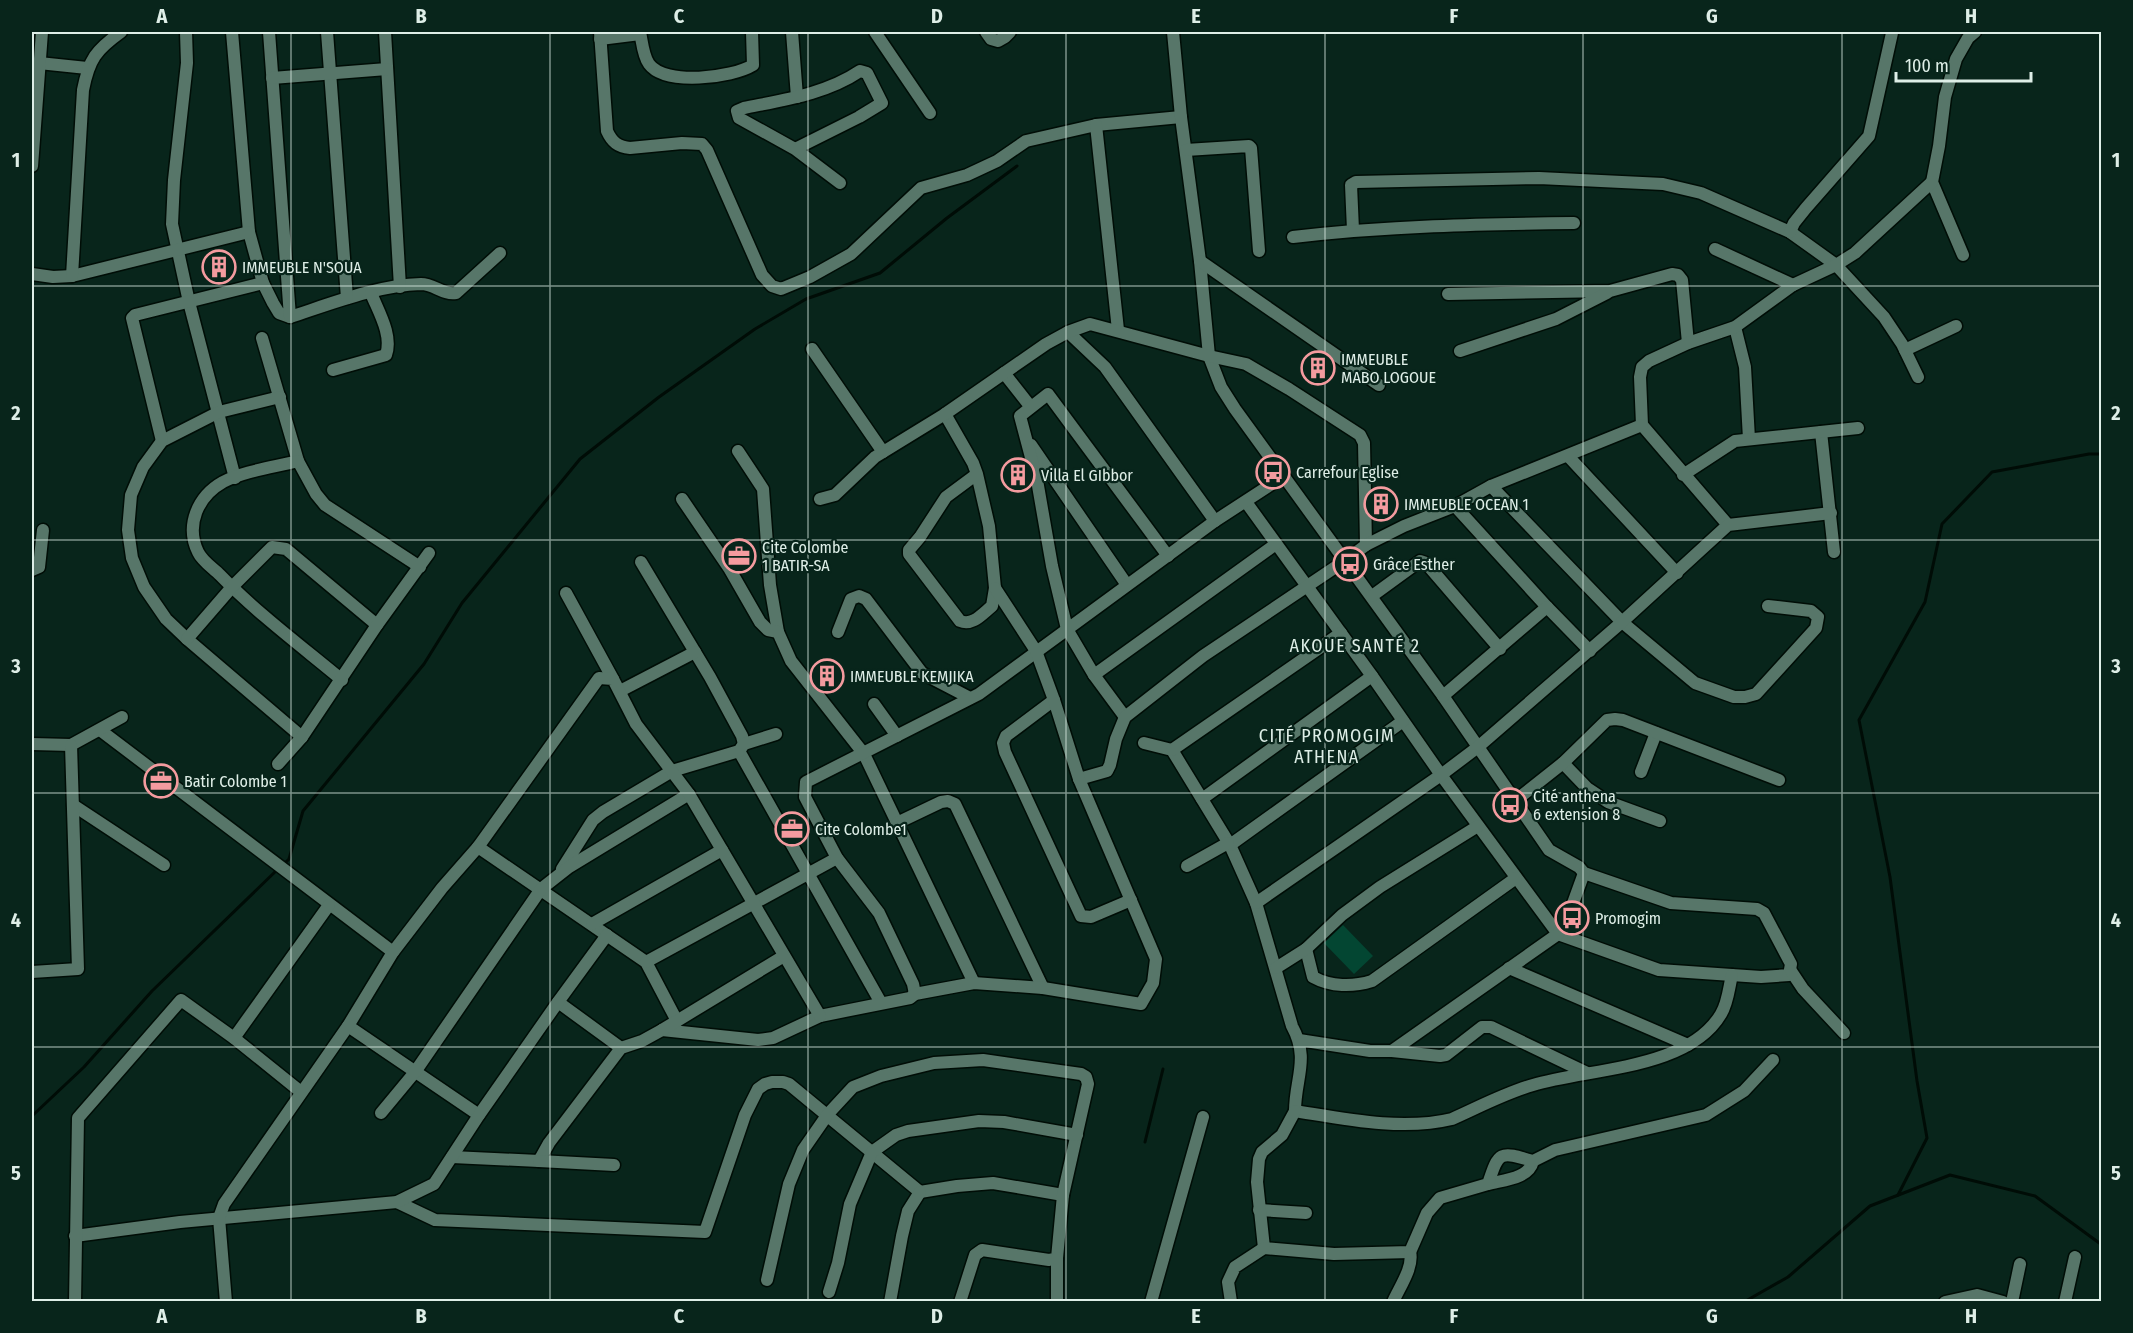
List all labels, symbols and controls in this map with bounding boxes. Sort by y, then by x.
text: A [156,4,169,28]
text: B [415,4,427,28]
text: C [674,4,685,28]
text: D [931,4,943,28]
text: E [1191,4,1201,28]
text: F [1450,4,1459,28]
text: G [1706,4,1718,28]
text: H [1965,4,1977,28]
scale bar [1896,45,2031,83]
text: 100 m [1905,55,1949,77]
text: 1 [12,148,20,172]
text: 1 [2112,148,2120,172]
building icon: IMMEUBLE N'SOUA [201,249,237,285]
place label: IMMEUBLE N'SOUA [242,258,362,277]
building icon: IMMEUBLE MABO LOGOUE [1300,350,1336,386]
place label: IMMEUBLE MABO LOGOUE [1341,350,1436,387]
text: 2 [10,401,21,425]
text: 2 [2110,401,2121,425]
bus stop icon: Carrefour Eglise [1255,454,1291,490]
building icon: Villa El GIbbor [1000,457,1036,493]
place label: Carrefour Eglise [1296,463,1399,482]
place label: Villa El GIbbor [1041,466,1133,485]
building icon: IMMEUBLE OCEAN 1 [1363,486,1399,522]
place label: IMMEUBLE OCEAN 1 [1404,495,1529,514]
office icon: Cite Colombe 1 BATIR-SA [721,538,757,574]
place label: Cite Colombe 1 BATIR-SA [762,538,848,575]
bus stop icon: Grâce Esther [1332,546,1368,582]
place label: Grâce Esther [1373,555,1455,574]
district label: AKOUE SANTÉ 2 [1290,634,1420,657]
text: 3 [10,654,21,678]
text: 3 [2110,654,2121,678]
building icon: IMMEUBLE KEMJIKA [809,658,845,694]
place label: IMMEUBLE KEMJIKA [850,667,974,686]
district label: CITÉ PROMOGIM ATHENA [1259,724,1395,768]
office icon: Batir Colombe 1 [143,763,179,799]
place label: Batir Colombe 1 [184,772,287,791]
bus stop icon: Cité anthena 6 extension 8 [1492,787,1528,823]
place label: Cité anthena 6 extension 8 [1533,787,1620,824]
office icon: Cite Colombe1 [774,811,810,847]
place label: Cite Colombe1 [815,820,907,839]
bus stop icon: Promogim [1554,900,1590,936]
text: 4 [11,908,21,932]
text: 4 [2111,908,2121,932]
place label: Promogim [1595,909,1661,928]
text: 5 [11,1161,21,1185]
text: 5 [2111,1161,2121,1185]
text: A [156,1304,169,1328]
text: B [415,1304,427,1328]
text: C [674,1304,685,1328]
text: D [931,1304,943,1328]
text: E [1191,1304,1201,1328]
text: F [1450,1304,1459,1328]
text: G [1706,1304,1718,1328]
text: H [1965,1304,1977,1328]

